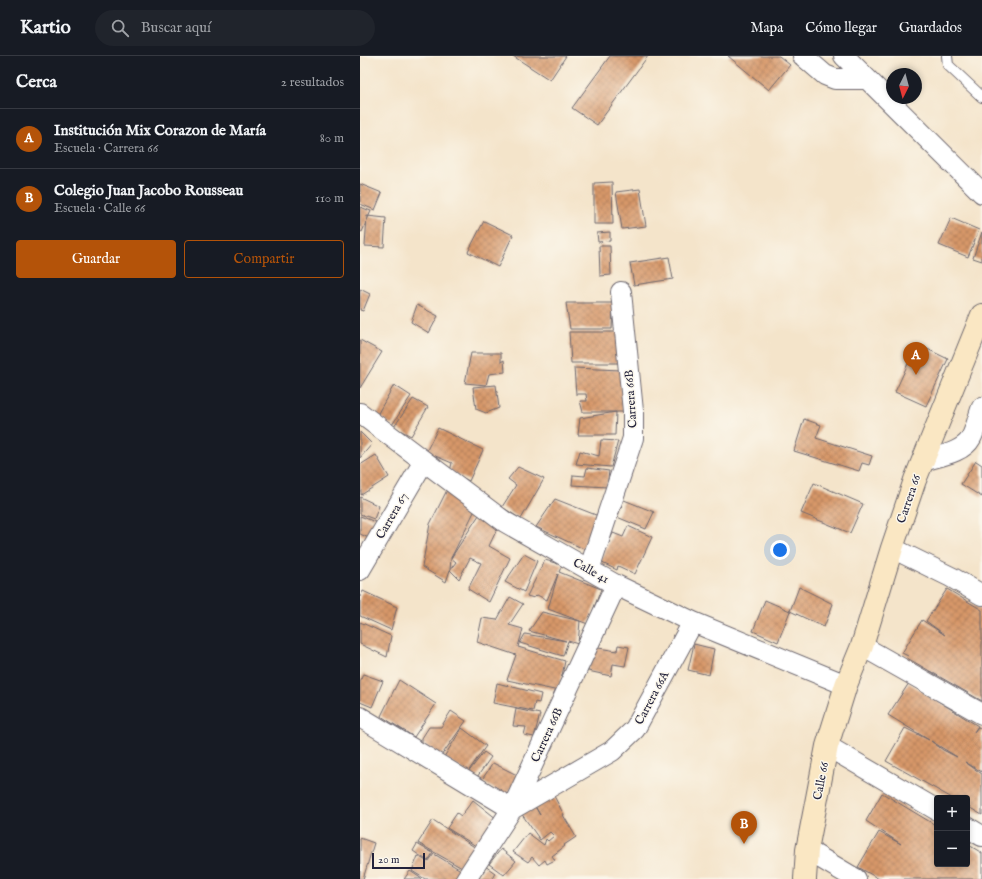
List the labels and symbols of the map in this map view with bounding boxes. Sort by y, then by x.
north arrow [886,68,922,104]
pin: A [903,342,929,375]
street label: Carrera 66B [621,369,641,429]
street label: Carrera 66 [894,472,925,525]
street label: Carrera 67 [373,490,411,542]
your location [770,540,790,560]
street label: Calle 41 [570,555,612,587]
street label: Carrera 66A [632,668,673,727]
street label: Carrera 66B [528,705,566,765]
street label: Calle 66 [810,760,832,801]
pin: B [731,811,757,844]
scale bar [372,851,425,870]

